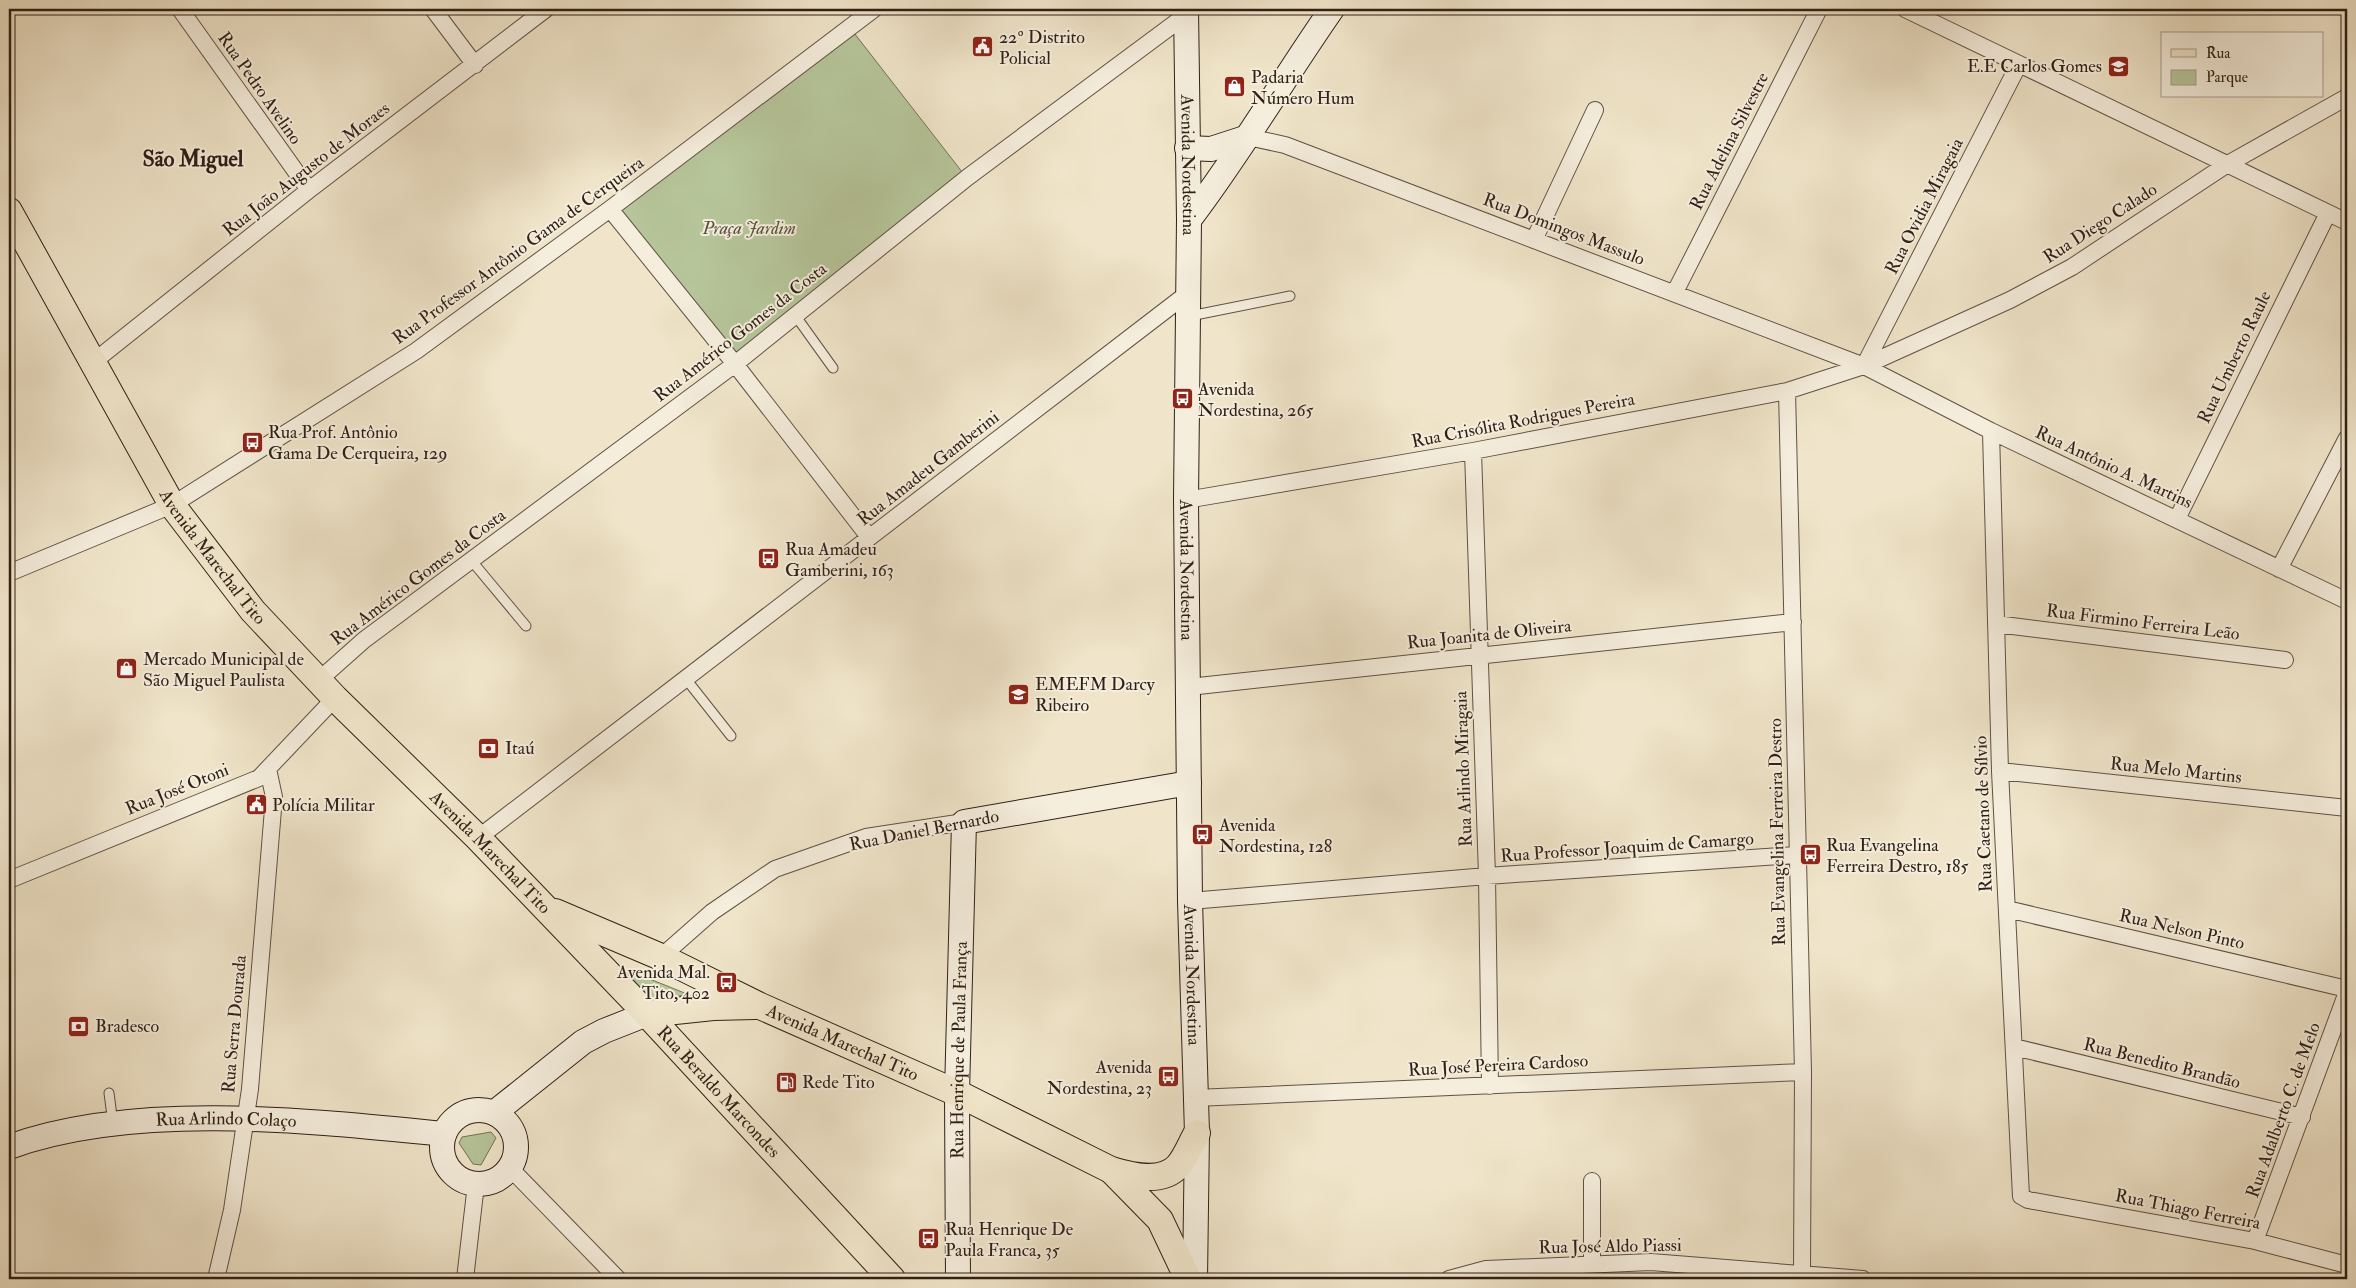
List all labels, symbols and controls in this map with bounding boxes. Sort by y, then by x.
place label: 22º Distrito Policial [999,26,1085,70]
street label: Rua Pedro Avelino [212,28,307,149]
legend [2161,32,2324,98]
public building icon: 22º Distrito Policial [971,35,995,59]
text: Rua [2206,44,2231,63]
school or university icon: E.E Carlos Gomes [2106,54,2130,78]
place label: E.E Carlos Gomes [1967,55,2102,78]
place label: Padaria Número Hum [1251,66,1354,110]
street label: Rua Adelina Silvestre [1685,68,1774,214]
text: Parque [2206,68,2248,87]
shop icon: Padaria Número Hum [1223,75,1247,99]
street label: Avenida Nordestina [1175,93,1200,236]
street label: Rua João Augusto de Moraes [218,97,394,242]
street label: Rua Ovidia Miragaia [1880,134,1969,278]
district label: São Miguel [143,145,244,174]
street label: Rua Professor Antônio Gama de Cerqueira [388,151,649,350]
street label: Rua Diego Calado [2039,178,2162,269]
street label: Rua Domingos Massulo [1480,188,1648,271]
park label: Praça Jardim [701,217,796,240]
street label: Rua Américo Gomes da Costa [649,257,832,407]
street label: Rua Umberto Raule [2192,287,2277,427]
place label: Avenida Nordestina, 265 [1197,378,1313,422]
bus stop icon: Avenida Nordestina, 265 [1170,387,1194,411]
street label: Rua Crisólita Rodrigues Pereira [1410,387,1637,453]
street label: Rua Amadeu Gamberini [853,406,1004,531]
place label: Rua Prof. Antônio Gama De Cerqueira, 129 [268,421,447,465]
street label: Rua Antônio A. Martins [2031,421,2196,514]
bus stop icon: Rua Prof. Antônio Gama De Cerqueira, 129 [240,430,264,454]
street label: Avenida Marechal Tito [153,485,271,630]
street label: Avenida Nordestina [1174,498,1198,641]
street label: Rua Américo Gomes da Costa [326,504,511,651]
place label: Rua Amadeu Gamberini, 163 [785,538,894,582]
bus stop icon: Rua Amadeu Gamberini, 163 [757,547,781,571]
street label: Rua Firmino Ferreira Leão [2045,599,2241,646]
street label: Rua Joanita de Oliveira [1406,614,1573,655]
place label: Mercado Municipal de São Miguel Paulista [143,648,304,692]
shop icon: Mercado Municipal de São Miguel Paulista [115,657,139,681]
place label: EMEFM Darcy Ribeiro [1035,673,1156,717]
school or university icon: EMEFM Darcy Ribeiro [1007,682,1031,706]
street label: Rua Arlindo Miragaia [1449,690,1478,847]
street label: Rua Evangelina Ferreira Destro [1764,718,1791,946]
street label: Rua Caetano de Sílvio [1969,735,1998,893]
bank icon: Itaú [477,736,501,760]
place label: Itaú [505,737,535,760]
street label: Rua Melo Martins [2109,752,2243,789]
street label: Rua José Otoni [122,758,232,821]
street label: Avenida Marechal Tito [424,785,556,919]
public building icon: Polícia Militar [244,793,268,817]
place label: Polícia Militar [272,794,375,817]
street label: Rua Daniel Bernardo [847,805,1001,856]
place label: Avenida Nordestina, 128 [1218,814,1332,858]
bus stop icon: Avenida Nordestina, 128 [1191,823,1215,847]
street label: Rua Professor Joaquim de Camargo [1499,827,1755,868]
place label: Rua Evangelina Ferreira Destro, 185 [1826,834,1968,878]
bus stop icon: Rua Evangelina Ferreira Destro, 185 [1798,843,1822,867]
street label: Avenida Nordestina [1178,903,1205,1046]
street label: Rua Nelson Pinto [2117,904,2247,955]
street label: Rua Henrique de Paula França [946,940,973,1159]
street label: Rua Serra Dourada [217,954,252,1094]
place label: Avenida Mal. Tito, 402 [616,961,710,1005]
bus stop icon: Avenida Mal. Tito, 402 [714,970,738,994]
street label: Avenida Marechal Tito [762,999,922,1087]
bank icon: Bradesco [67,1014,91,1038]
place label: Bradesco [95,1015,160,1038]
street label: Rua Adalberto C. de Melo [2241,1019,2326,1201]
street label: Rua Beraldo Marcondes [652,1021,785,1163]
street label: Rua Benedito Brandão [2081,1033,2243,1094]
street label: Rua José Pereira Cardoso [1407,1049,1589,1082]
place label: Avenida Nordestina, 23 [1047,1056,1153,1100]
bus stop icon: Avenida Nordestina, 23 [1156,1065,1180,1089]
fuel station icon: Rede Tito [774,1070,798,1094]
place label: Rede Tito [802,1071,875,1094]
street label: Rua Arlindo Colaço [155,1107,297,1133]
street label: Rua Thiago Ferreira [2113,1184,2263,1235]
place label: Rua Henrique De Paula Franca, 35 [945,1218,1074,1262]
bus stop icon: Rua Henrique De Paula Franca, 35 [917,1227,941,1251]
street label: Rua José Aldo Piassi [1538,1234,1682,1259]

